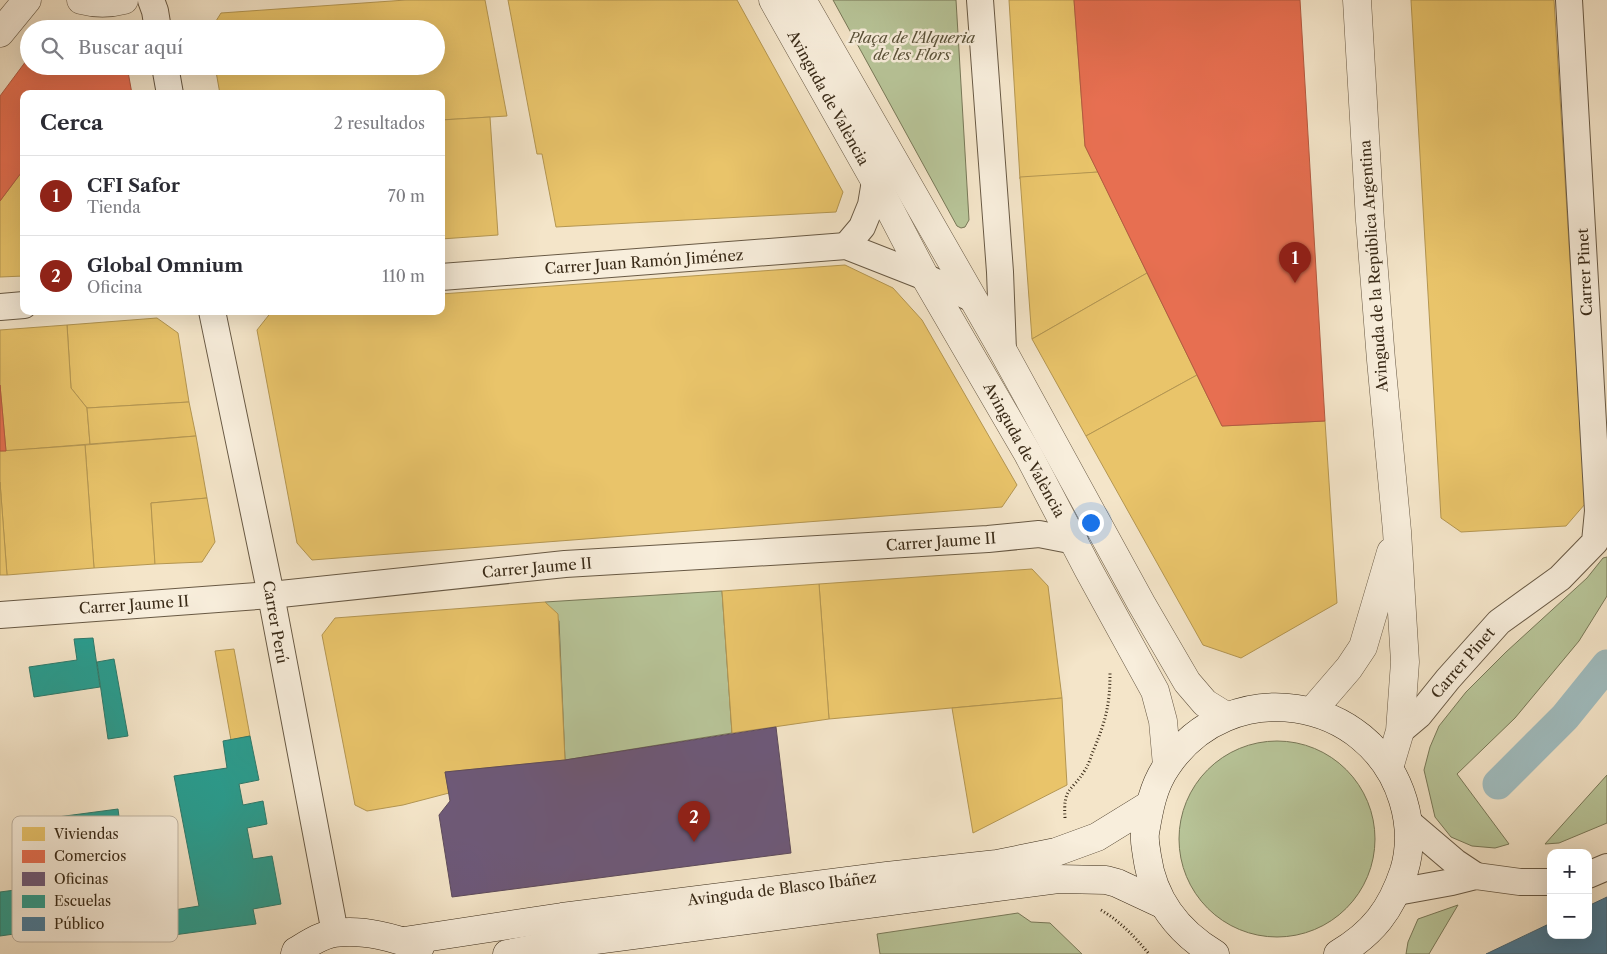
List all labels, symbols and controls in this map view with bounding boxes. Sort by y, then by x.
search box [20,20,445,75]
street label: Avinguda de València [783,26,873,169]
park label: Plaça de l'Alqueria de les Flors [848,28,975,64]
icon: search [38,34,66,62]
text: Buscar aquí [78,36,183,59]
text: Cerca [40,110,103,135]
text: 2 resultados [334,113,425,133]
street label: Avinguda de la República Argentina [1355,139,1392,394]
text: CFI Safor [87,174,180,197]
text: 1 [52,186,60,206]
text: 70 m [388,186,425,206]
text: Tienda [87,197,141,217]
street label: Carrer Pinet [1573,227,1596,316]
pin: 1 [1279,242,1311,283]
street label: Carrer Juan Ramón Jiménez [544,245,744,278]
text: Global Omnium [87,254,243,277]
text: 2 [51,266,61,286]
text: 110 m [382,266,425,286]
text: Oficina [87,277,142,297]
street label: Avinguda de València [979,378,1069,521]
your location [1078,510,1104,536]
street label: Carrer Jaume II [885,528,997,555]
street label: Carrer Jaume II [481,553,593,582]
street label: Carrer Perú [259,579,292,665]
street label: Carrer Jaume II [78,591,190,618]
street label: Carrer Pinet [1427,623,1499,702]
pin: 2 [678,801,710,842]
legend [12,816,178,942]
text: Viviendas [53,825,119,843]
text: Comercios [54,847,126,865]
map controls [1547,849,1592,939]
button: + [1547,849,1592,894]
street label: Avinguda de Blasco Ibáñez [685,867,878,910]
text: Oficinas [54,870,108,888]
text: Escuelas [54,892,111,910]
button: − [1547,894,1592,939]
text: Público [54,915,104,933]

